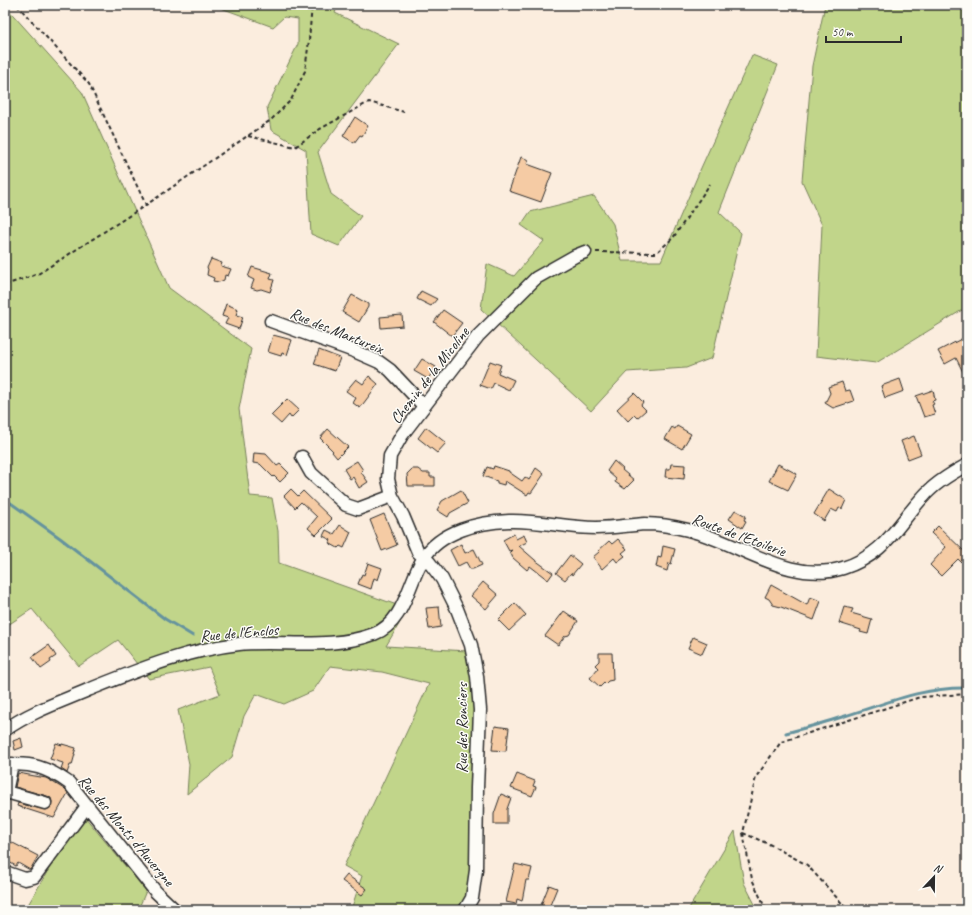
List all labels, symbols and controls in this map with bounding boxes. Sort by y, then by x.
scale bar [826,18,901,44]
text: 50 m [832,24,854,40]
street label: Rue des Martureix [287,303,388,359]
street label: Chemin de la Micoline [386,322,475,428]
street label: Route de l'Etoilerie [689,509,790,562]
street label: Rue de l'Enclos [199,619,280,646]
street label: Rue des Ronciers [452,681,472,773]
street label: Rue des Monts d'Auvergne [74,771,180,892]
north arrow [914,857,954,897]
text: N [932,860,946,876]

